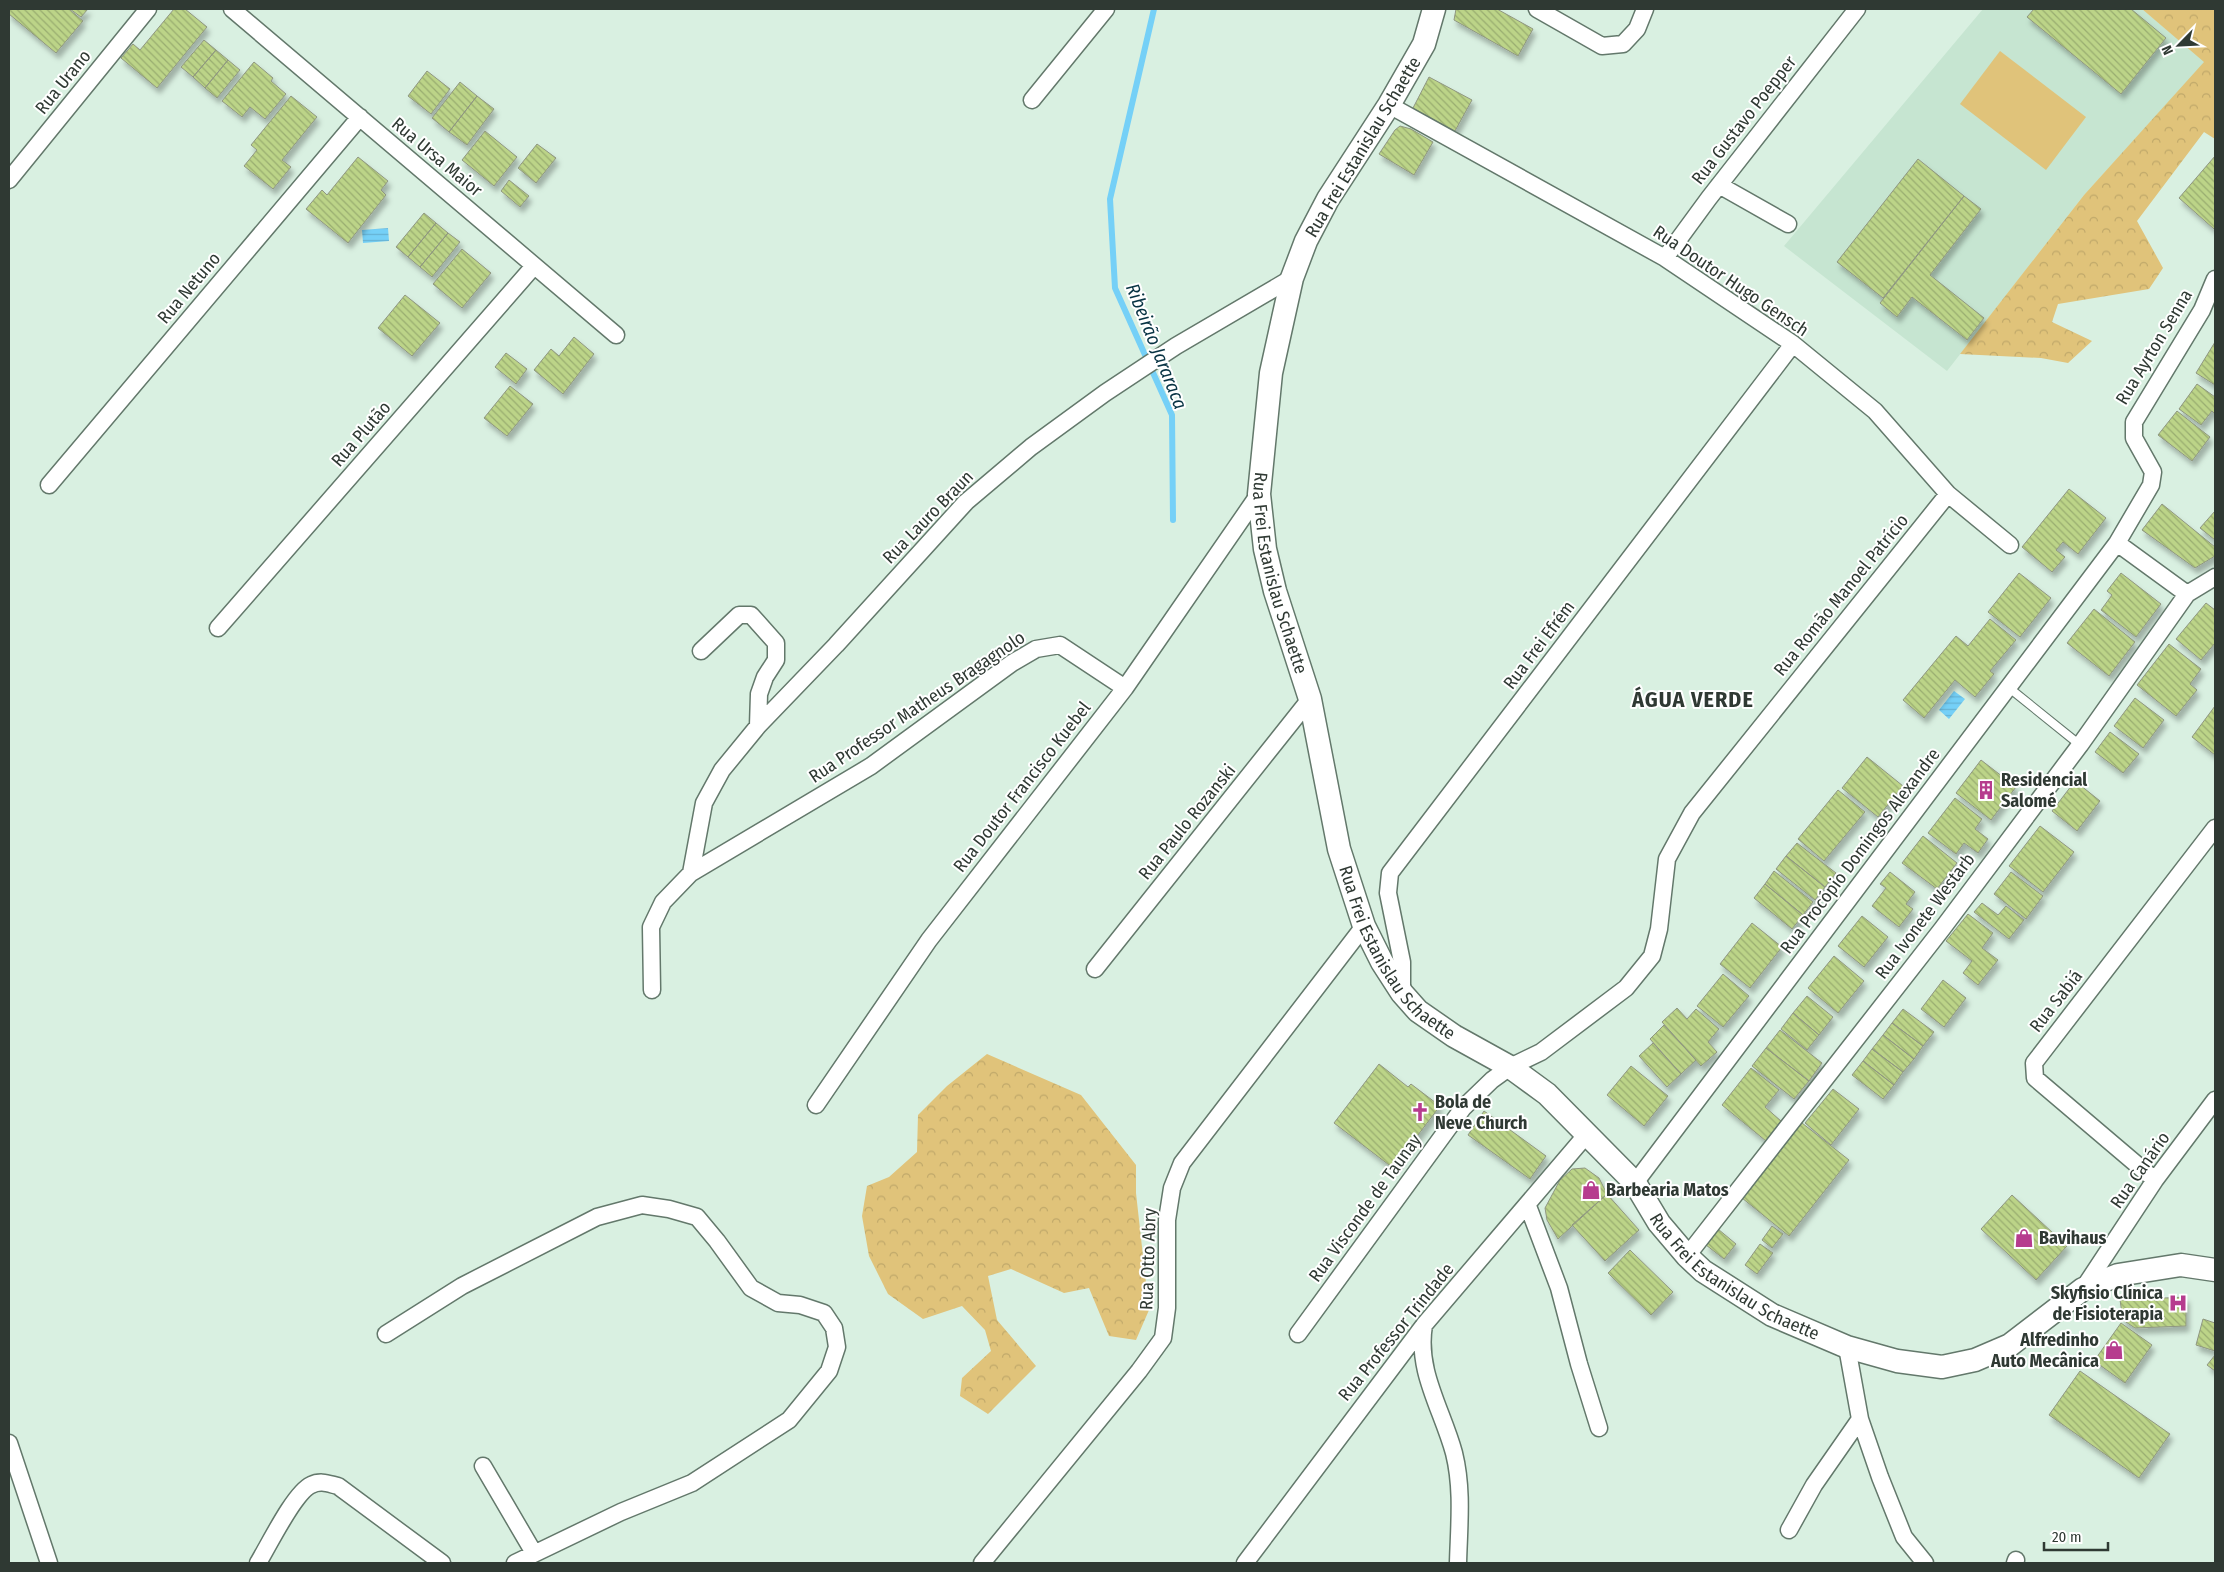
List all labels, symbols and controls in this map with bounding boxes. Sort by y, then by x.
north arrow [2154,20,2204,70]
text: N [2158,43,2177,57]
street label: Rua Urano [30,45,96,119]
street label: Rua Gustavo Poepper [1687,51,1801,189]
street label: Rua Frei Estanislau Schaette [1300,53,1426,241]
street label: Rua Ursa Maior [387,113,487,202]
street label: Rua Doutor Hugo Gensch [1649,221,1813,341]
street label: Rua Netuno [153,248,225,328]
water label: Ribeirão Jararaca [1121,280,1192,412]
street label: Rua Ayrton Senna [2111,285,2197,409]
street label: Rua Plutão [327,397,395,471]
street label: Rua Lauro Braun [878,466,978,568]
street label: Rua Frei Estanislau Schaette [1248,471,1312,677]
street label: Rua Romão Manoel Patrício [1769,510,1913,680]
street label: Rua Frei Efrém [1499,596,1579,694]
street label: Rua Professor Matheus Bragagnolo [805,626,1029,788]
district label: ÁGUA VERDE [1631,686,1754,713]
street label: Rua Doutor Francisco Kuebel [949,697,1096,877]
street label: Rua Procópio Domingos Alexandre [1775,744,1945,958]
street label: Rua Paulo Rozanski [1134,760,1240,884]
place label: Residencial Salomé [2001,769,2087,812]
building icon: Residencial Salomé [1975,779,1997,801]
street label: Rua Ivonete Westarb [1871,849,1979,983]
street label: Rua Frei Estanislau Schaette [1334,863,1460,1045]
street label: Rua Sabiá [2025,965,2087,1037]
place label: Bola de Neve Church [1435,1091,1527,1134]
church icon: Bola de Neve Church [1409,1101,1431,1123]
street label: Rua Canário [2106,1127,2174,1213]
street label: Rua Visconde de Taunay [1304,1130,1426,1286]
shop icon: Barbearia Matos [1580,1179,1602,1201]
place label: Barbearia Matos [1606,1179,1729,1201]
street label: Rua Otto Abry [1135,1208,1161,1310]
street label: Rua Frei Estanislau Schaette [1645,1209,1823,1345]
shop icon: Bavihaus [2013,1227,2035,1249]
place label: Bavihaus [2039,1227,2107,1249]
street label: Rua Professor Trindade [1334,1259,1458,1405]
place label: Skyfisio Clínica de Fisioterapia [2051,1282,2163,1325]
hospital icon: Skyfisio Clínica de Fisioterapia [2167,1292,2189,1314]
place label: Alfredinho Auto Mecânica [1990,1329,2099,1372]
shop icon: Alfredinho Auto Mecânica [2103,1339,2125,1361]
scale bar [2044,1520,2108,1552]
text: 20 m [2052,1528,2082,1546]

